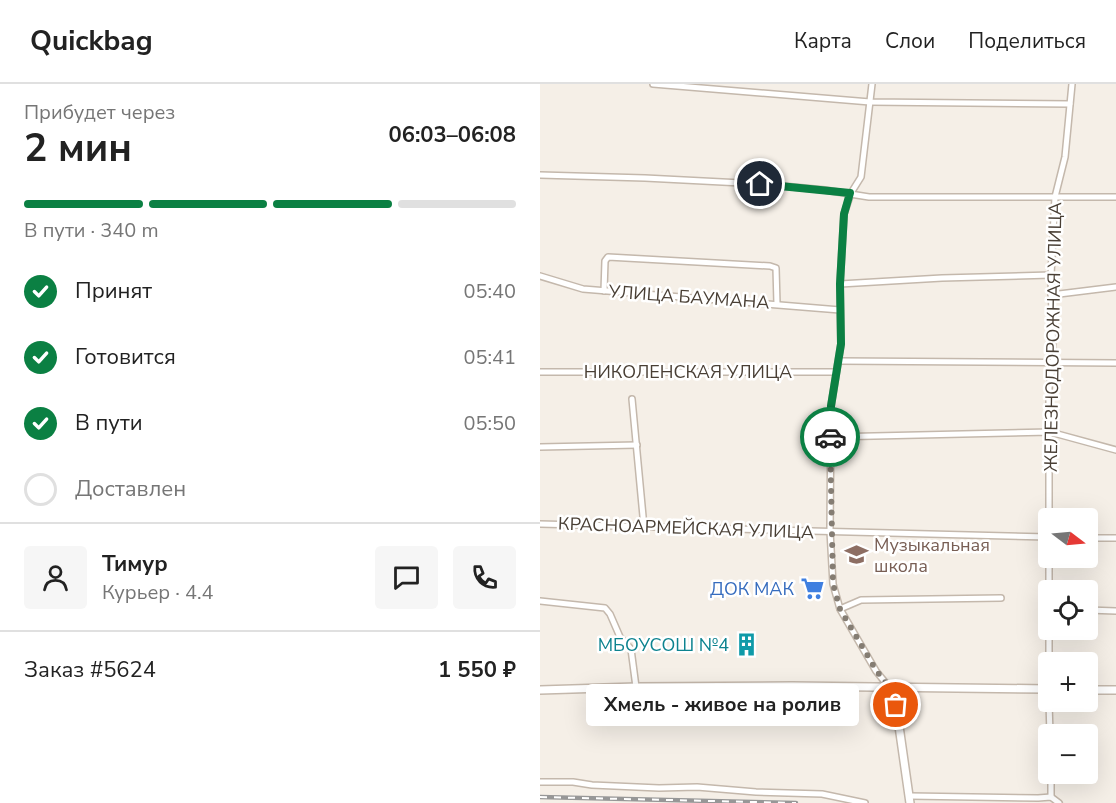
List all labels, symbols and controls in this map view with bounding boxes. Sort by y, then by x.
text: Quickbag [30,22,153,60]
text: Карта [794,27,852,55]
text: Слои [885,27,935,55]
text: Поделиться [968,27,1086,55]
text: Прибудет через [24,99,175,126]
text: 06:03–06:08 [388,120,516,150]
text: 2 мин [24,122,132,175]
pin [734,158,785,209]
icon: home [743,167,776,200]
street label: ЖЕЛЕЗНОДОРОЖНАЯ УЛИЦА [1039,202,1067,472]
text: В пути · 340 m [24,217,159,244]
icon: check [24,275,57,308]
text: Принят [75,276,152,306]
text: 05:40 [463,278,516,305]
street label: УЛИЦА БАУМАНА [607,279,770,315]
icon: check [24,341,57,374]
text: Готовится [75,342,176,372]
text: 05:41 [463,344,516,371]
street label: НИКОЛЕНСКАЯ УЛИЦА [584,360,792,384]
icon: check [24,407,57,440]
courier [800,407,860,467]
text: В пути [75,408,143,438]
text: 05:50 [463,410,516,437]
icon: car [814,421,847,454]
text: Доставлен [75,474,186,504]
north arrow [1038,508,1098,568]
map controls [1038,508,1098,784]
street label: КРАСНОАРМЕЙСКАЯ УЛИЦА [558,512,814,544]
place label: Музыкальная школа [874,533,990,578]
school or university icon: Музыкальная школа [843,542,869,568]
button: person [24,546,87,609]
button: chat [375,546,438,609]
button: phone [453,546,516,609]
text: Тимур [102,549,168,579]
supermarket icon: ДОК МАК [799,576,825,602]
place label: ДОК МАК [710,577,794,601]
text: Курьер · 4.4 [102,579,214,606]
button: locate [1038,580,1098,640]
building icon: МБОУСОШ №4 [734,632,760,658]
place label: МБОУСОШ №4 [598,633,729,657]
button: + [1038,652,1098,712]
text: Заказ #5624 [24,655,156,685]
text: 1 550 ₽ [438,655,516,685]
pin [870,679,921,730]
callout: Хмель - живое на ролив [587,684,860,726]
icon: bag [879,688,912,721]
text: Хмель - живое на ролив [604,691,841,718]
button: − [1038,724,1098,784]

